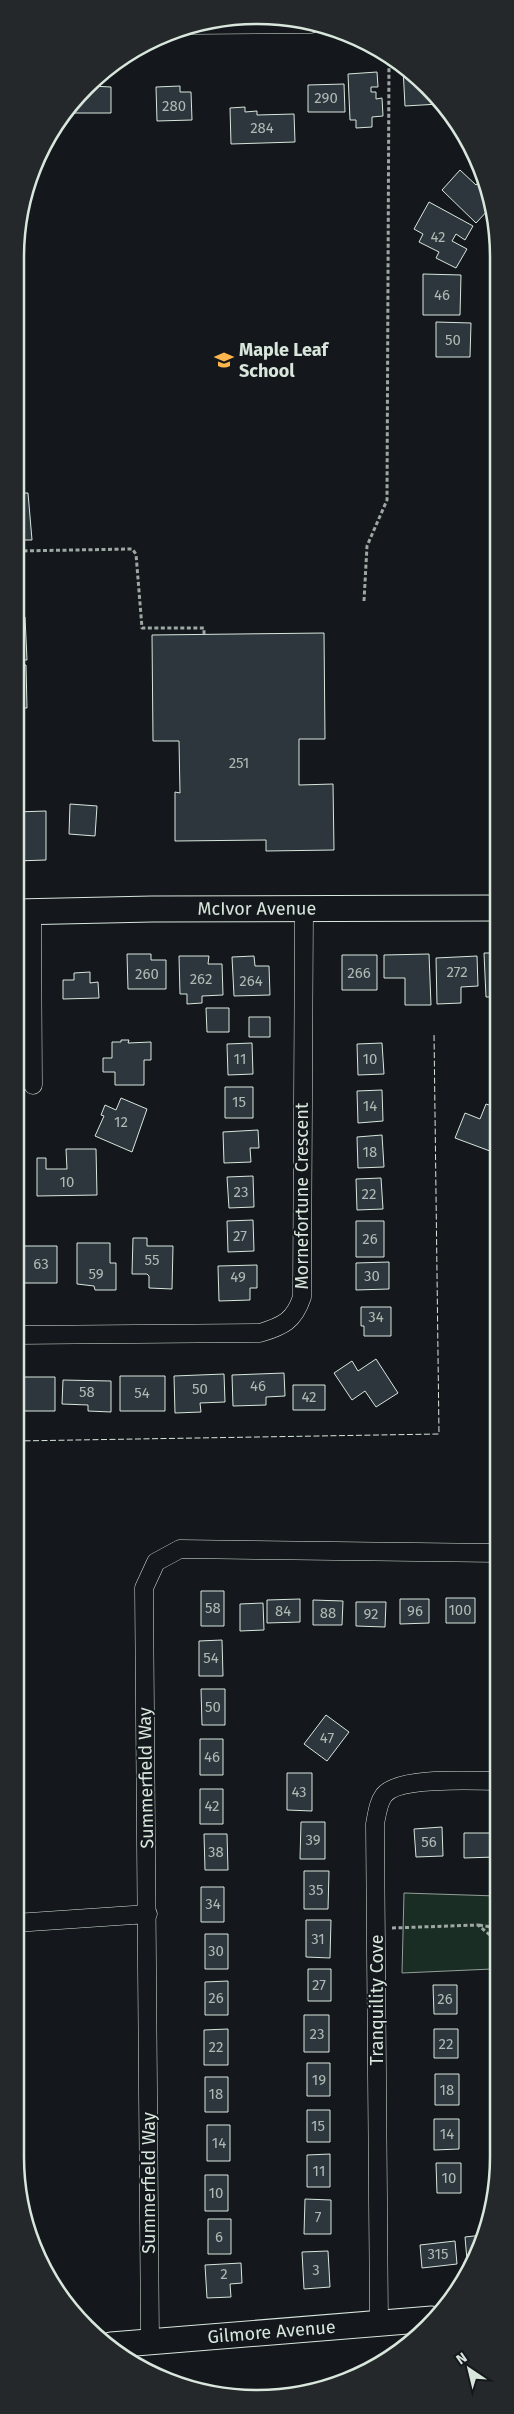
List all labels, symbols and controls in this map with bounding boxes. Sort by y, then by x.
house number: 290 [314,89,338,107]
house number: 280 [162,97,186,115]
house number: 284 [250,119,274,137]
house number: 42 [430,228,446,246]
house number: 46 [434,286,450,304]
house number: 50 [445,331,461,349]
place label: Maple Leaf School [239,339,330,382]
school or university icon: Maple Leaf School [213,349,235,371]
house number: 251 [229,754,249,772]
street label: McIvor Avenue [198,898,316,920]
house number: 272 [446,963,468,981]
house number: 266 [347,964,371,982]
house number: 260 [135,965,159,983]
house number: 262 [190,970,212,988]
house number: 264 [239,972,263,990]
house number: 11 [234,1050,246,1068]
house number: 10 [363,1050,377,1068]
house number: 15 [232,1093,246,1111]
house number: 14 [363,1097,377,1115]
street label: Mornefortune Crescent [291,1102,313,1289]
house number: 12 [114,1113,128,1131]
house number: 18 [363,1143,377,1161]
house number: 10 [60,1173,74,1191]
house number: 23 [234,1183,248,1201]
house number: 22 [362,1185,376,1203]
house number: 27 [233,1227,247,1245]
house number: 26 [362,1230,378,1248]
house number: 55 [145,1251,159,1269]
house number: 63 [33,1255,49,1273]
house number: 59 [88,1265,104,1283]
house number: 30 [364,1267,380,1285]
house number: 49 [230,1268,246,1286]
house number: 34 [368,1308,384,1326]
house number: 46 [250,1377,266,1395]
house number: 50 [192,1380,208,1398]
house number: 58 [79,1383,95,1401]
house number: 54 [134,1384,150,1402]
house number: 42 [301,1388,317,1406]
house number: 58 [205,1599,221,1617]
house number: 100 [448,1601,472,1619]
house number: 84 [275,1602,291,1620]
house number: 96 [407,1602,423,1620]
house number: 88 [320,1604,336,1622]
house number: 92 [364,1605,378,1623]
house number: 54 [203,1649,219,1667]
house number: 50 [205,1698,221,1716]
street label: Summerfield Way [134,1707,158,1849]
house number: 47 [320,1729,334,1747]
house number: 46 [204,1748,220,1766]
house number: 43 [291,1783,307,1801]
house number: 42 [204,1797,220,1815]
house number: 39 [305,1831,321,1849]
house number: 56 [421,1833,437,1851]
house number: 38 [208,1843,224,1861]
house number: 35 [308,1881,324,1899]
house number: 34 [205,1895,221,1913]
house number: 31 [311,1930,325,1948]
street label: Tranquility Cove [366,1935,388,2065]
house number: 30 [208,1942,224,1960]
house number: 27 [312,1976,326,1994]
house number: 26 [208,1989,224,2007]
house number: 26 [437,1990,453,2008]
house number: 23 [310,2025,324,2043]
house number: 22 [439,2035,453,2053]
house number: 22 [209,2038,223,2056]
house number: 19 [312,2071,326,2089]
house number: 18 [440,2081,454,2099]
house number: 18 [209,2085,223,2103]
street label: Summerfield Way [138,2112,160,2254]
house number: 15 [311,2117,325,2135]
house number: 14 [440,2125,454,2143]
house number: 14 [212,2134,226,2152]
house number: 11 [313,2162,325,2180]
house number: 10 [442,2169,456,2187]
house number: 10 [209,2184,223,2202]
house number: 7 [315,2208,322,2226]
house number: 6 [215,2228,223,2246]
house number: 315 [427,2245,449,2263]
house number: 3 [312,2261,320,2279]
house number: 2 [220,2265,228,2283]
street label: Gilmore Avenue [207,2316,336,2348]
north arrow [444,2344,494,2394]
text: N [453,2349,471,2368]

